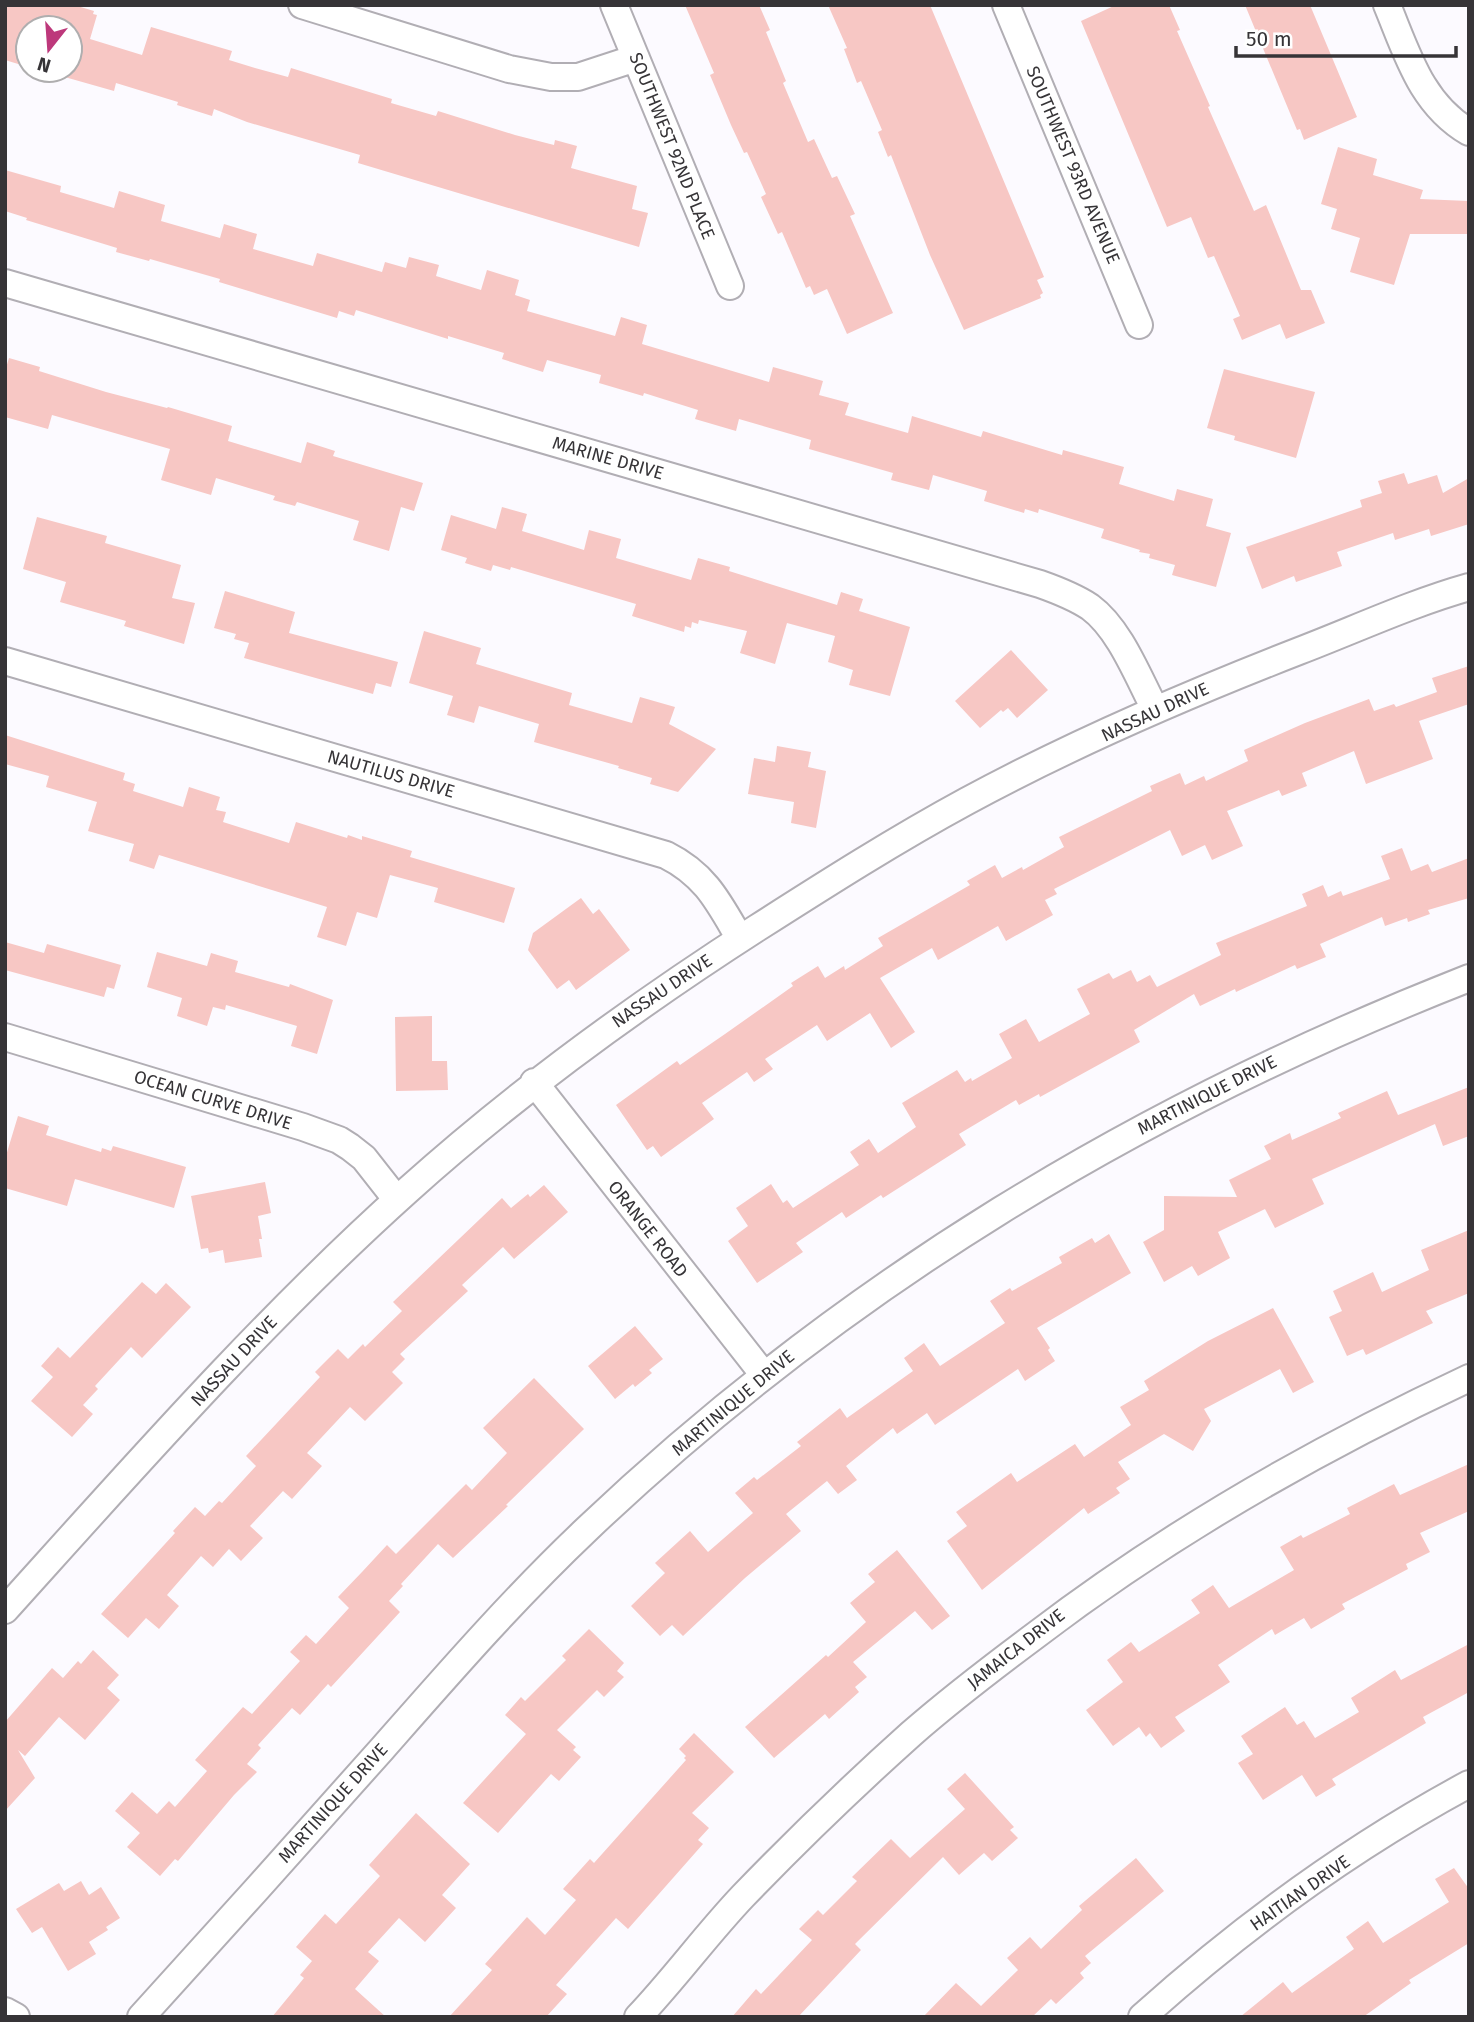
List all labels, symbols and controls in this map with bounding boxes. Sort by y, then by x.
north arrow [14,14,84,84]
scale bar [1236,14,1456,58]
text: 50 m [1246,26,1292,52]
street label: SOUTHWEST 92ND PLACE [624,49,720,243]
text: N [35,52,54,78]
street label: SOUTHWEST 93RD AVENUE [1021,63,1125,267]
street label: MARINE DRIVE [550,432,666,484]
street label: NASSAU DRIVE [1098,677,1212,747]
street label: NAUTILUS DRIVE [325,745,457,803]
street label: NASSAU DRIVE [608,949,716,1033]
street label: MARTINIQUE DRIVE [1134,1050,1280,1140]
street label: OCEAN CURVE DRIVE [131,1066,295,1134]
street label: ORANGE ROAD [603,1176,693,1282]
street label: NASSAU DRIVE [186,1311,282,1411]
street label: MARTINIQUE DRIVE [667,1345,799,1461]
street label: JAMAICA DRIVE [963,1604,1069,1694]
street label: MARTINIQUE DRIVE [274,1739,392,1867]
street label: HAITIAN DRIVE [1246,1850,1354,1936]

